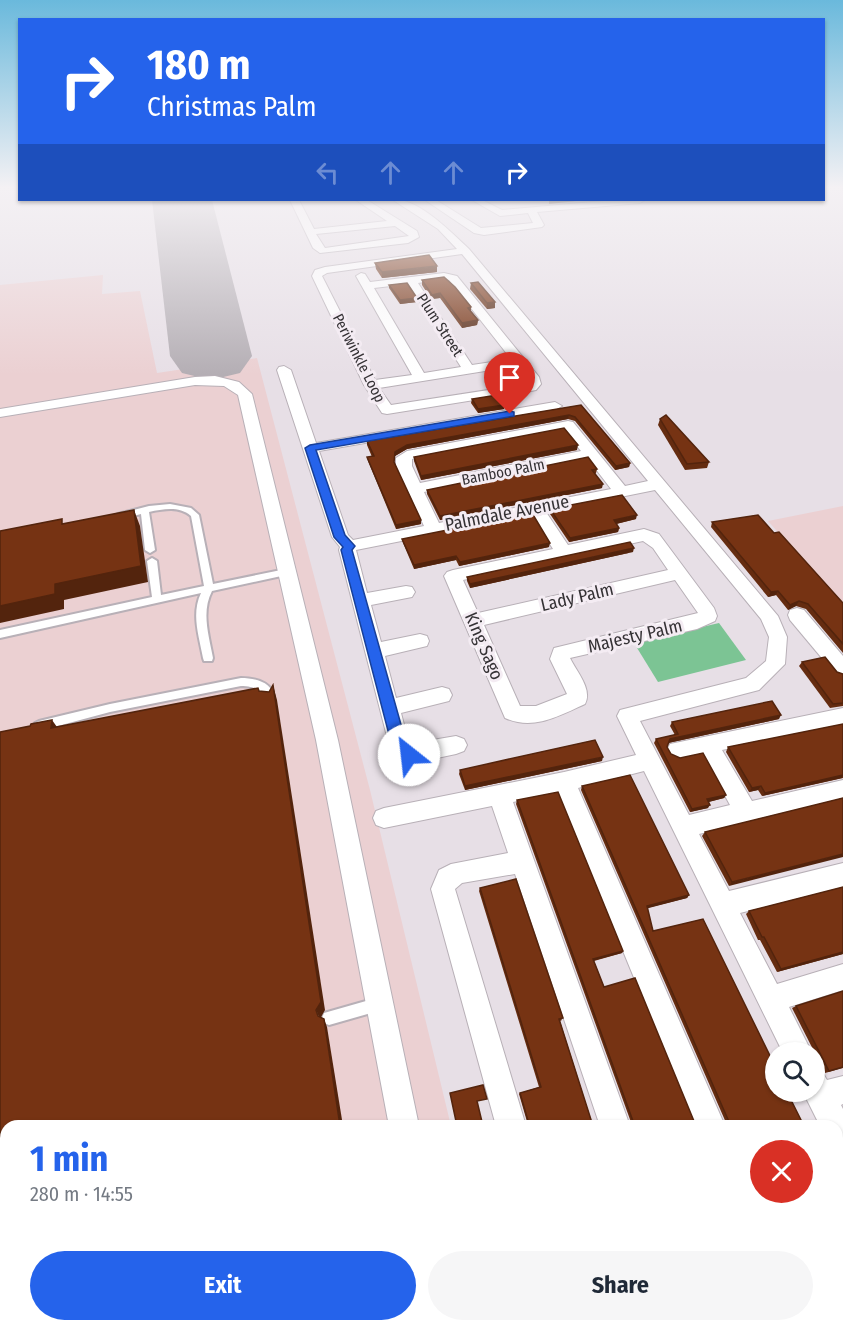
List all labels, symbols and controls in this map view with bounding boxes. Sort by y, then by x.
text: 180 m [147,40,251,90]
icon: right [48,42,126,120]
text: Christmas Palm [147,91,317,123]
icon: left [311,156,344,189]
icon: ahead [374,156,407,189]
icon: ahead [437,156,470,189]
icon: right [500,156,533,189]
street label: Plum Street [413,290,467,360]
street label: Periwinkle Loop [329,311,389,405]
pin [484,352,535,414]
icon: arrive [493,361,526,394]
street label: Bamboo Palm [460,455,546,489]
street label: Palmdale Avenue [443,490,571,536]
street label: Lady Palm [538,578,616,616]
street label: King Sago [460,609,508,683]
street label: Majesty Palm [586,614,684,658]
position arrow [377,723,441,787]
map controls [765,1042,825,1102]
button: search [765,1042,825,1102]
text: 1 min [30,1137,108,1181]
button: close [750,1140,813,1203]
text: 280 m · 14:55 [30,1182,133,1206]
button: Exit [30,1251,416,1320]
button: Share [428,1251,813,1320]

